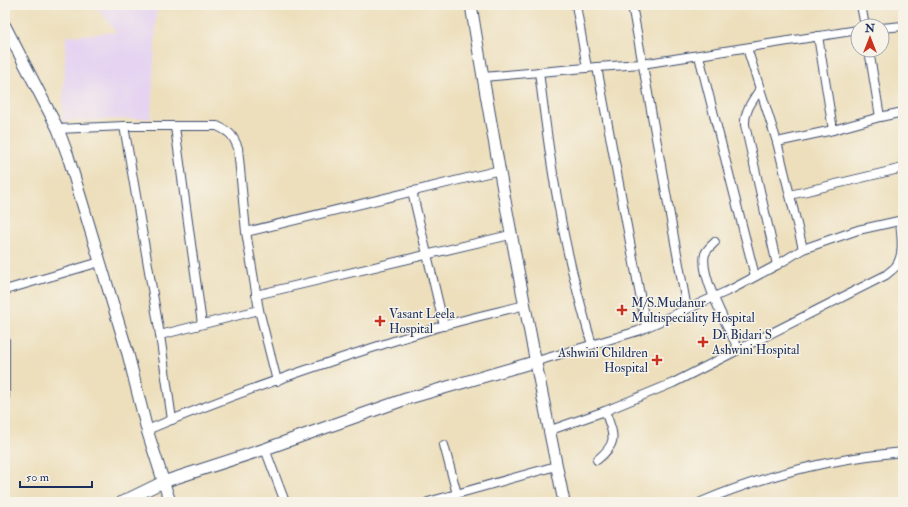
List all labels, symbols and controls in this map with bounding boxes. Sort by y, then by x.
north arrow [850,18,890,58]
text: N [864,22,876,35]
place label: M/S.Mudanur Multispeciality Hospital [631,295,756,327]
marker: M/S.Mudanur Multispeciality Hospital [616,304,628,316]
place label: Vasant Leela Hospital [389,306,455,338]
marker: Vasant Leela Hospital [374,315,386,327]
place label: Dr Bidari S Ashwini Hospital [711,327,800,359]
marker: Dr Bidari S Ashwini Hospital [697,336,709,348]
place label: Ashwini Children Hospital [557,345,649,377]
marker: Ashwini Children Hospital [651,354,663,366]
scale bar [20,463,92,489]
text: 50 m [26,470,50,485]

